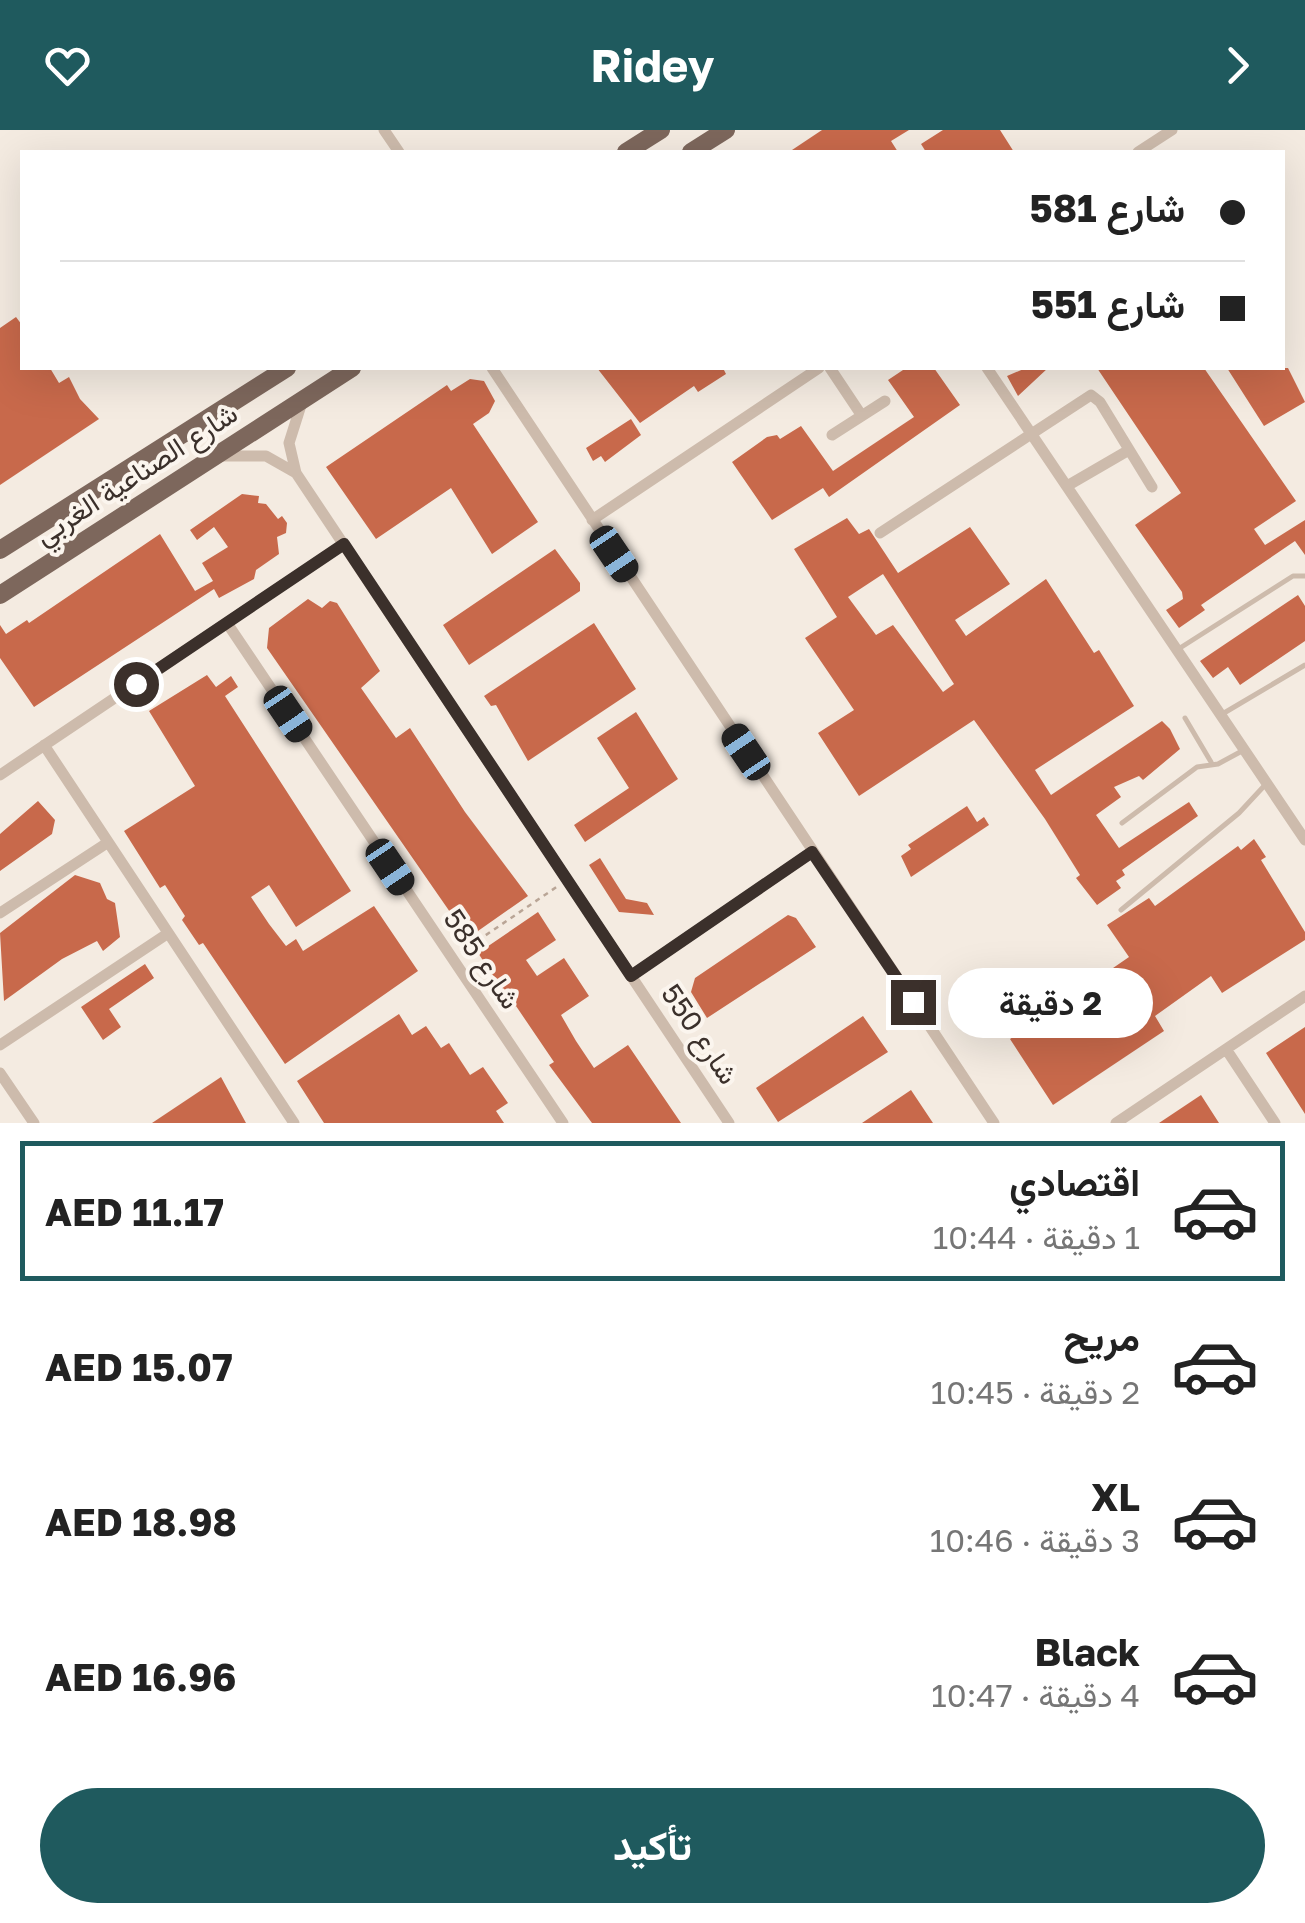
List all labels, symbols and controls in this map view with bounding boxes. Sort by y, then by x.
icon: heart [40,38,95,93]
text: Ridey [591,38,714,92]
icon: forward [1210,38,1265,93]
text: شارع 581 [1030,185,1185,230]
text: شارع 551 [1031,281,1185,326]
street label: شارع الصناعية الغربي [28,396,247,557]
car [585,521,643,587]
route start [114,662,159,707]
car [259,681,317,747]
car [717,719,775,785]
car [361,834,419,900]
street label: شارع 585 [435,903,528,1016]
callout: 2 دقيقة [948,967,1153,1037]
street label: شارع 550 [653,978,746,1092]
route end [891,980,936,1025]
text: 2 دقيقة [999,984,1102,1022]
text: اقتصادي [1009,1159,1140,1204]
icon: car [1170,1166,1260,1256]
text: AED 11.17 [45,1189,224,1234]
text: 1 دقيقة · 10:44 [933,1218,1140,1256]
text: مريح [1064,1314,1140,1359]
icon: car [1170,1321,1260,1411]
text: AED 15.07 [45,1344,233,1389]
text: 2 دقيقة · 10:45 [931,1373,1140,1411]
text: XL [1091,1474,1140,1519]
icon: car [1170,1476,1260,1566]
text: AED 18.98 [45,1499,237,1544]
text: 3 دقيقة · 10:46 [930,1521,1140,1559]
text: Black [1035,1629,1140,1674]
icon: car [1170,1631,1260,1721]
text: AED 16.96 [45,1654,236,1699]
text: 4 دقيقة · 10:47 [931,1676,1140,1714]
button: تأكيد [40,1788,1265,1903]

